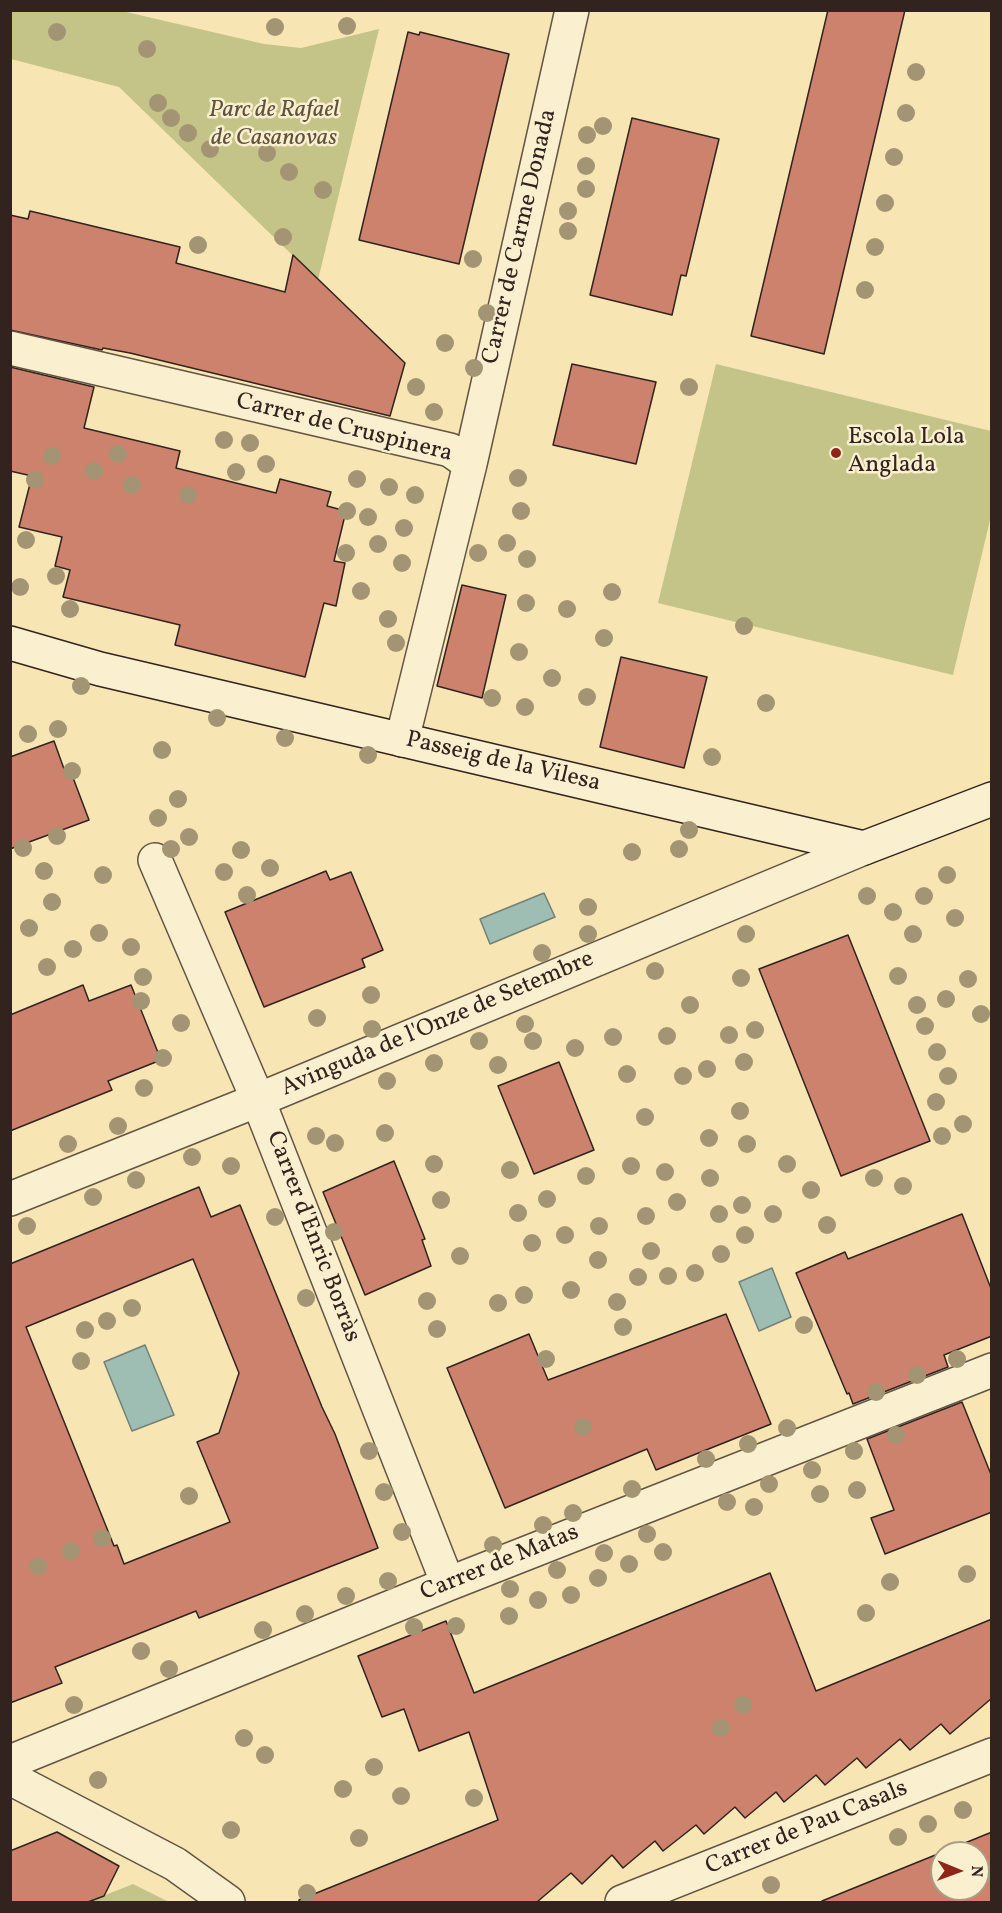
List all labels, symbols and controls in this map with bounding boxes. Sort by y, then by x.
park label: Parc de Rafael de Casanovas [209,98,339,154]
street label: Carrer de Carme Donada [478,107,564,367]
street label: Carrer de Cruspinera [233,388,455,470]
place label: Escola Lola Anglada [848,425,965,481]
marker: Escola Lola Anglada [829,446,843,460]
street label: Passeig de la Vilesa [403,727,603,799]
street label: Avinguda de l'Onze de Setembre [277,946,599,1104]
street label: Carrer d'Enric Borràs [258,1127,366,1347]
street label: Carrer de Matas [417,1519,583,1609]
street label: Carrer de Pau Casals [702,1775,912,1883]
north arrow [930,1841,990,1901]
text: N [965,1865,987,1877]

